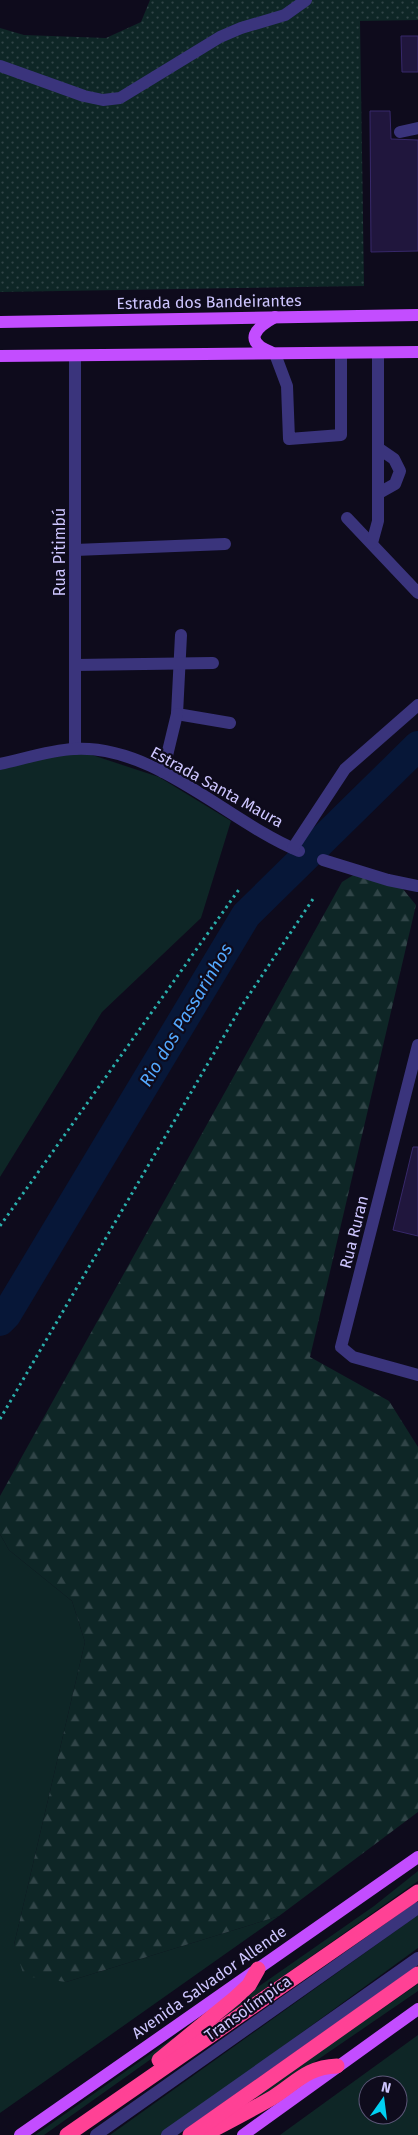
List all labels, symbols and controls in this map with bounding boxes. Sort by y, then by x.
street label: Estrada dos Bandeirantes [116,291,302,313]
street label: Rua Pitimbú [50,508,69,596]
street label: Estrada Santa Maura [147,743,287,831]
water label: Rio dos Passarinhos [135,939,237,1091]
street label: Rua Ruran [336,1193,372,1271]
street label: Avenida Salvador Allende [128,1921,290,2043]
street label: Transolímpica [201,1971,295,2045]
north arrow [358,2075,408,2125]
text: N [379,2078,393,2097]

